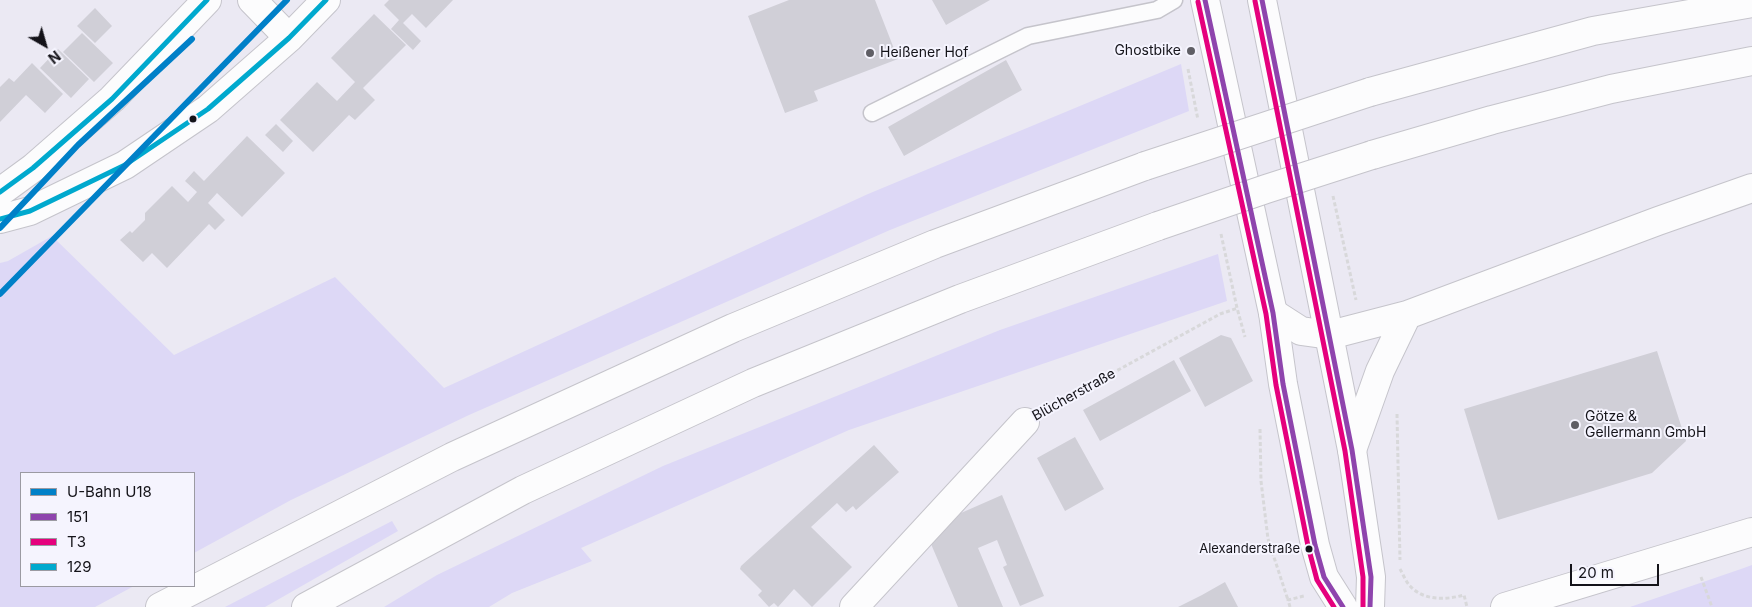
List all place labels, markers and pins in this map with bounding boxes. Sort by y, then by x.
place label: Ghostbike [1114,43,1181,59]
place label: Heißener Hof [880,45,968,61]
marker: Ghostbike [1185,45,1197,57]
marker: Heißener Hof [864,47,876,59]
unlabelled marker [188,114,198,124]
place label: Götze & Gellermann GmbH [1585,409,1706,442]
marker: Götze & Gellermann GmbH [1569,419,1581,431]
place label: Alexanderstraße [1199,541,1300,557]
marker: Alexanderstraße [1304,544,1314,554]

